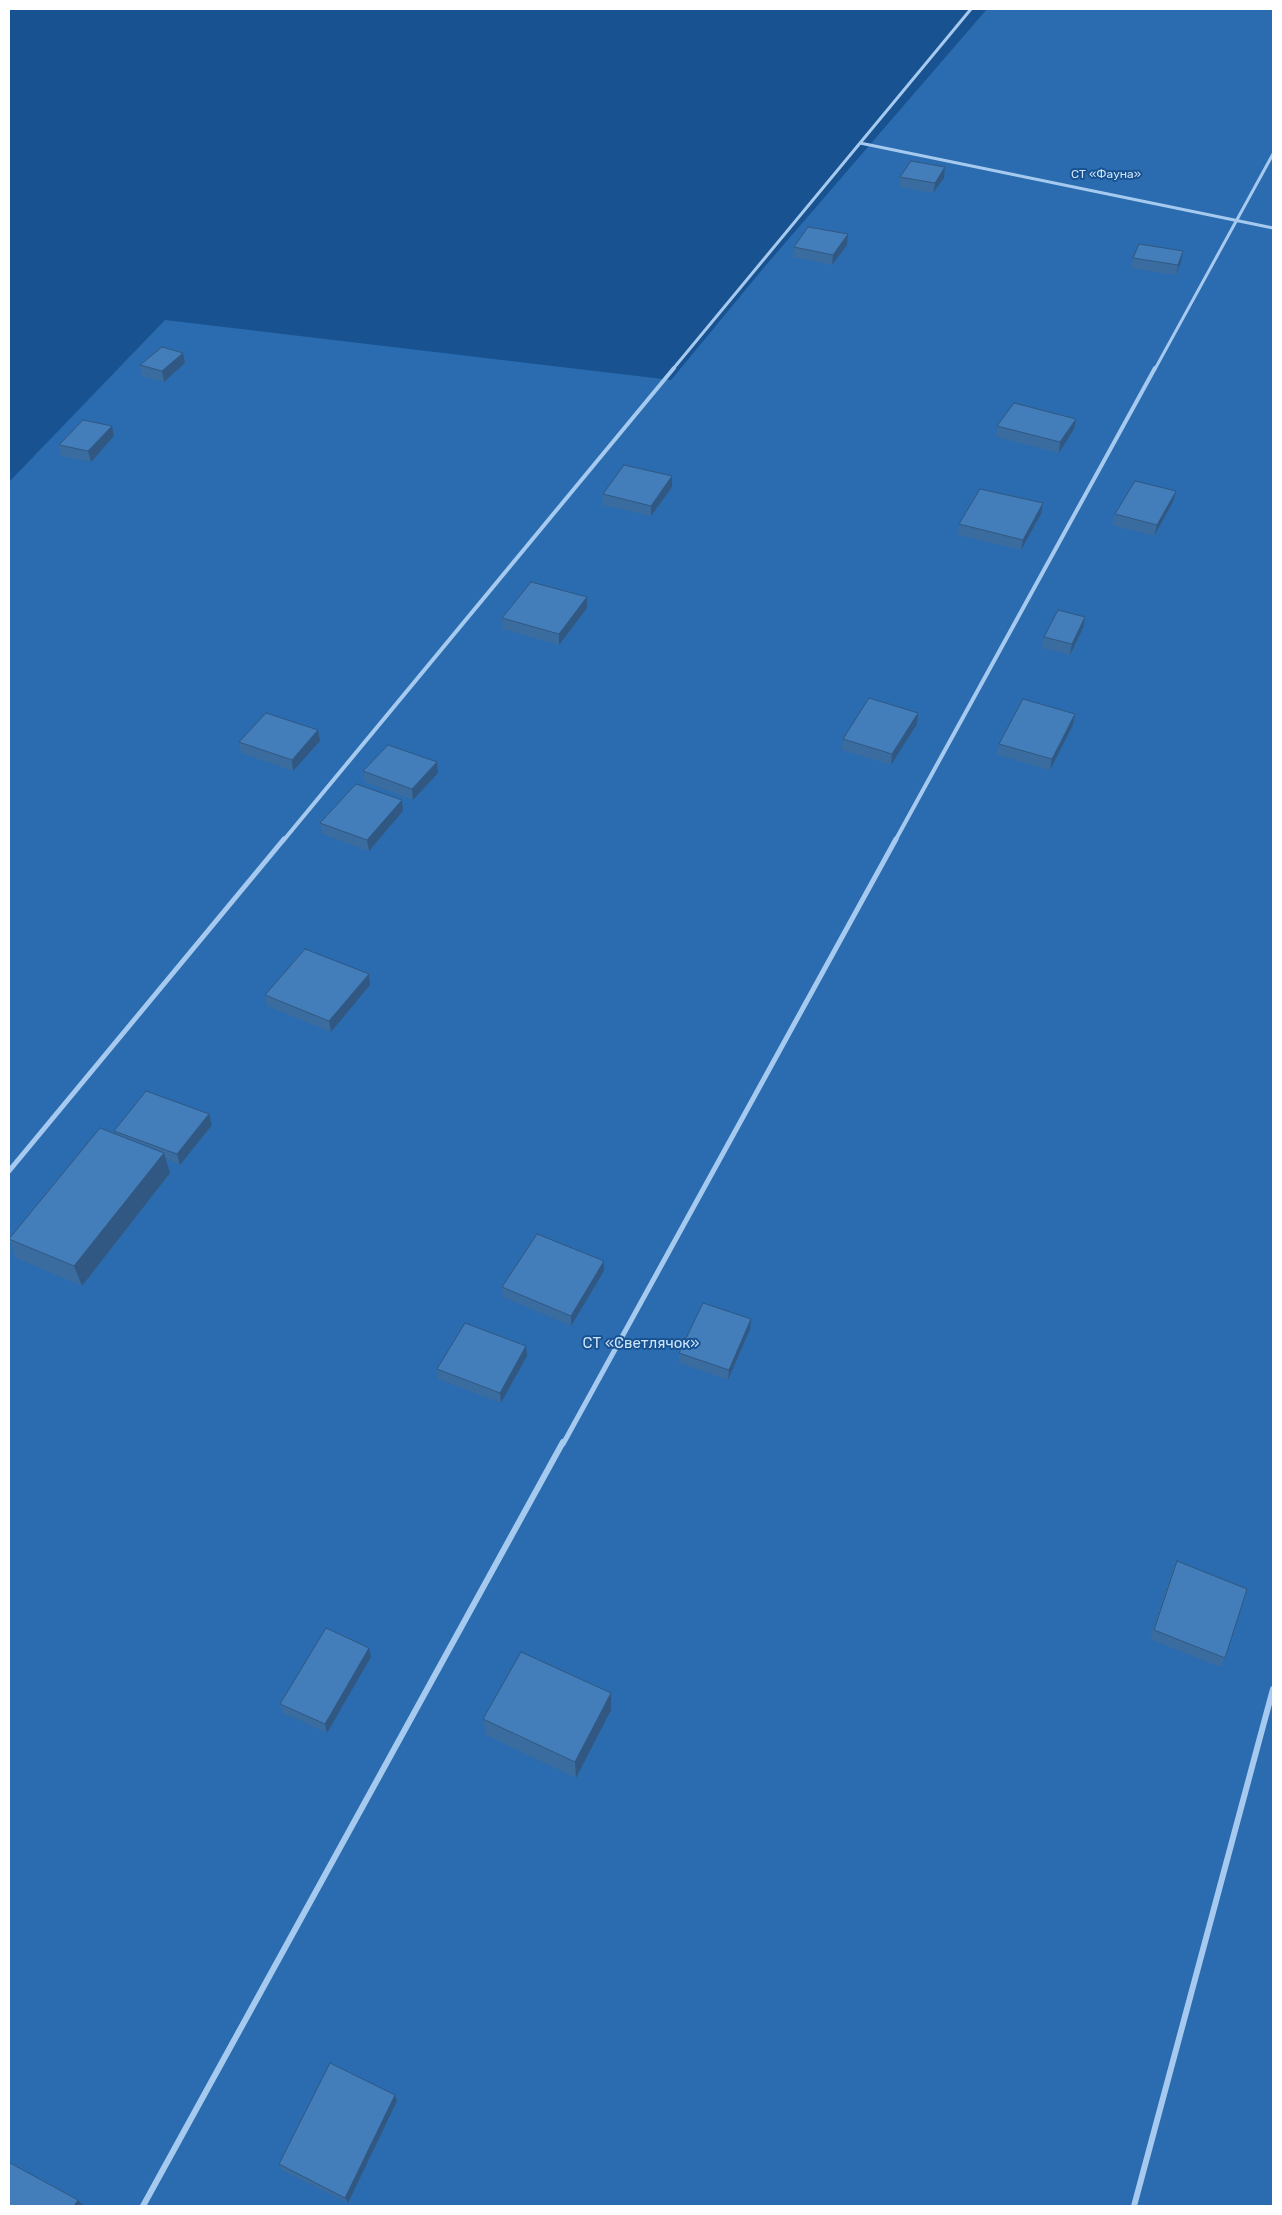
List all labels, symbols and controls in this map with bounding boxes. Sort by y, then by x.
park label: СТ «Фауна» [1071,168,1141,182]
park label: СТ «Светлячок» [583,1335,699,1353]

